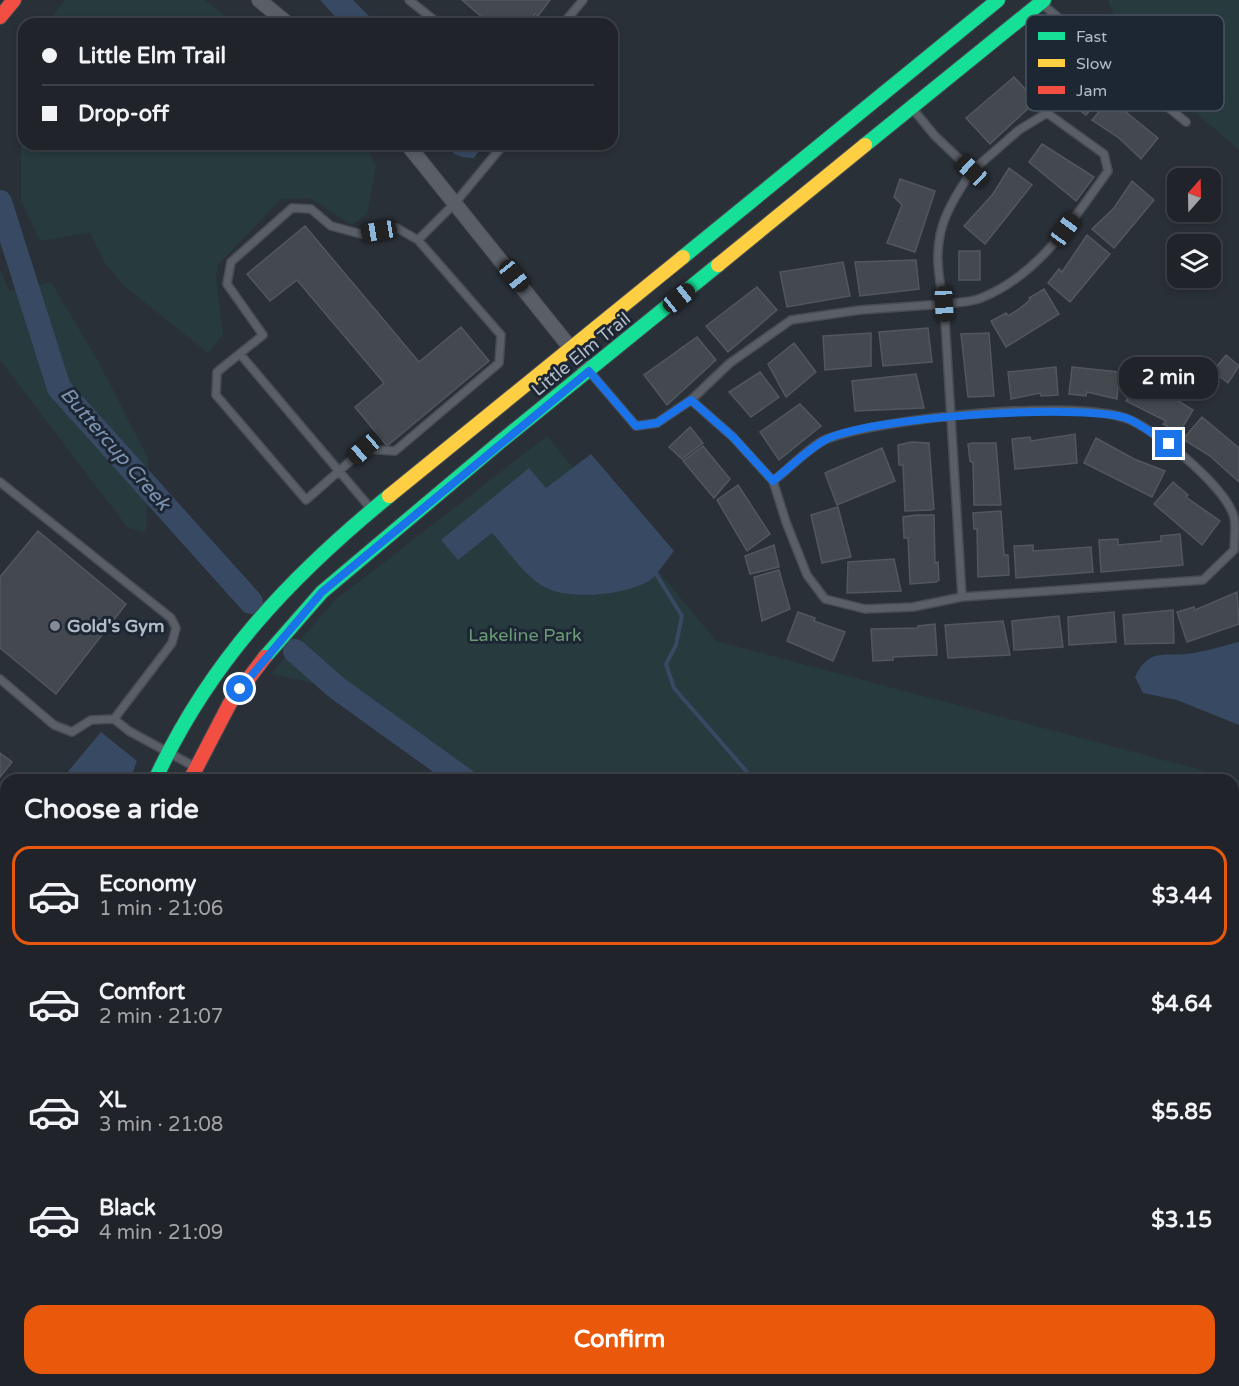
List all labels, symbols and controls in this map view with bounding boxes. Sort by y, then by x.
legend [1026,15,1224,111]
text: Fast [1076,27,1107,47]
text: Little Elm Trail [78,43,226,69]
text: Slow [1076,54,1112,74]
text: Jam [1076,81,1107,101]
text: Drop-off [78,101,169,127]
car [953,152,991,190]
north arrow [1167,168,1221,222]
map controls [1167,168,1221,288]
car [1047,210,1083,250]
car [360,219,398,243]
button: layers [1167,234,1221,288]
car [496,256,532,296]
car [659,280,699,316]
car [934,286,954,322]
street label: Little Elm Trail [527,307,635,401]
callout: 2 min [1120,357,1218,399]
text: 2 min [1142,366,1195,390]
water label: Buttercup Creek [55,383,176,517]
car [345,430,383,468]
route end [1155,430,1182,457]
place label: Gold's Gym [67,615,165,637]
marker: Gold's Gym [48,619,62,633]
park label: Lakeline Park [468,624,582,646]
route start [226,675,253,702]
text: Choose a ride [24,793,199,826]
icon: car [27,869,81,923]
text: Economy [99,871,196,897]
text: $3.44 [1152,883,1212,909]
text: 1 min · 21:06 [99,897,223,921]
icon: car [27,977,81,1031]
text: Comfort [99,979,185,1005]
text: $4.64 [1151,991,1212,1017]
text: 2 min · 21:07 [99,1005,223,1029]
icon: car [27,1085,81,1139]
text: XL [99,1087,126,1113]
text: $5.85 [1152,1099,1212,1125]
text: 3 min · 21:08 [99,1113,223,1137]
icon: car [27,1193,81,1247]
text: Black [99,1195,156,1221]
text: $3.15 [1151,1207,1212,1233]
text: 4 min · 21:09 [99,1221,223,1245]
button: Confirm [24,1305,1215,1374]

